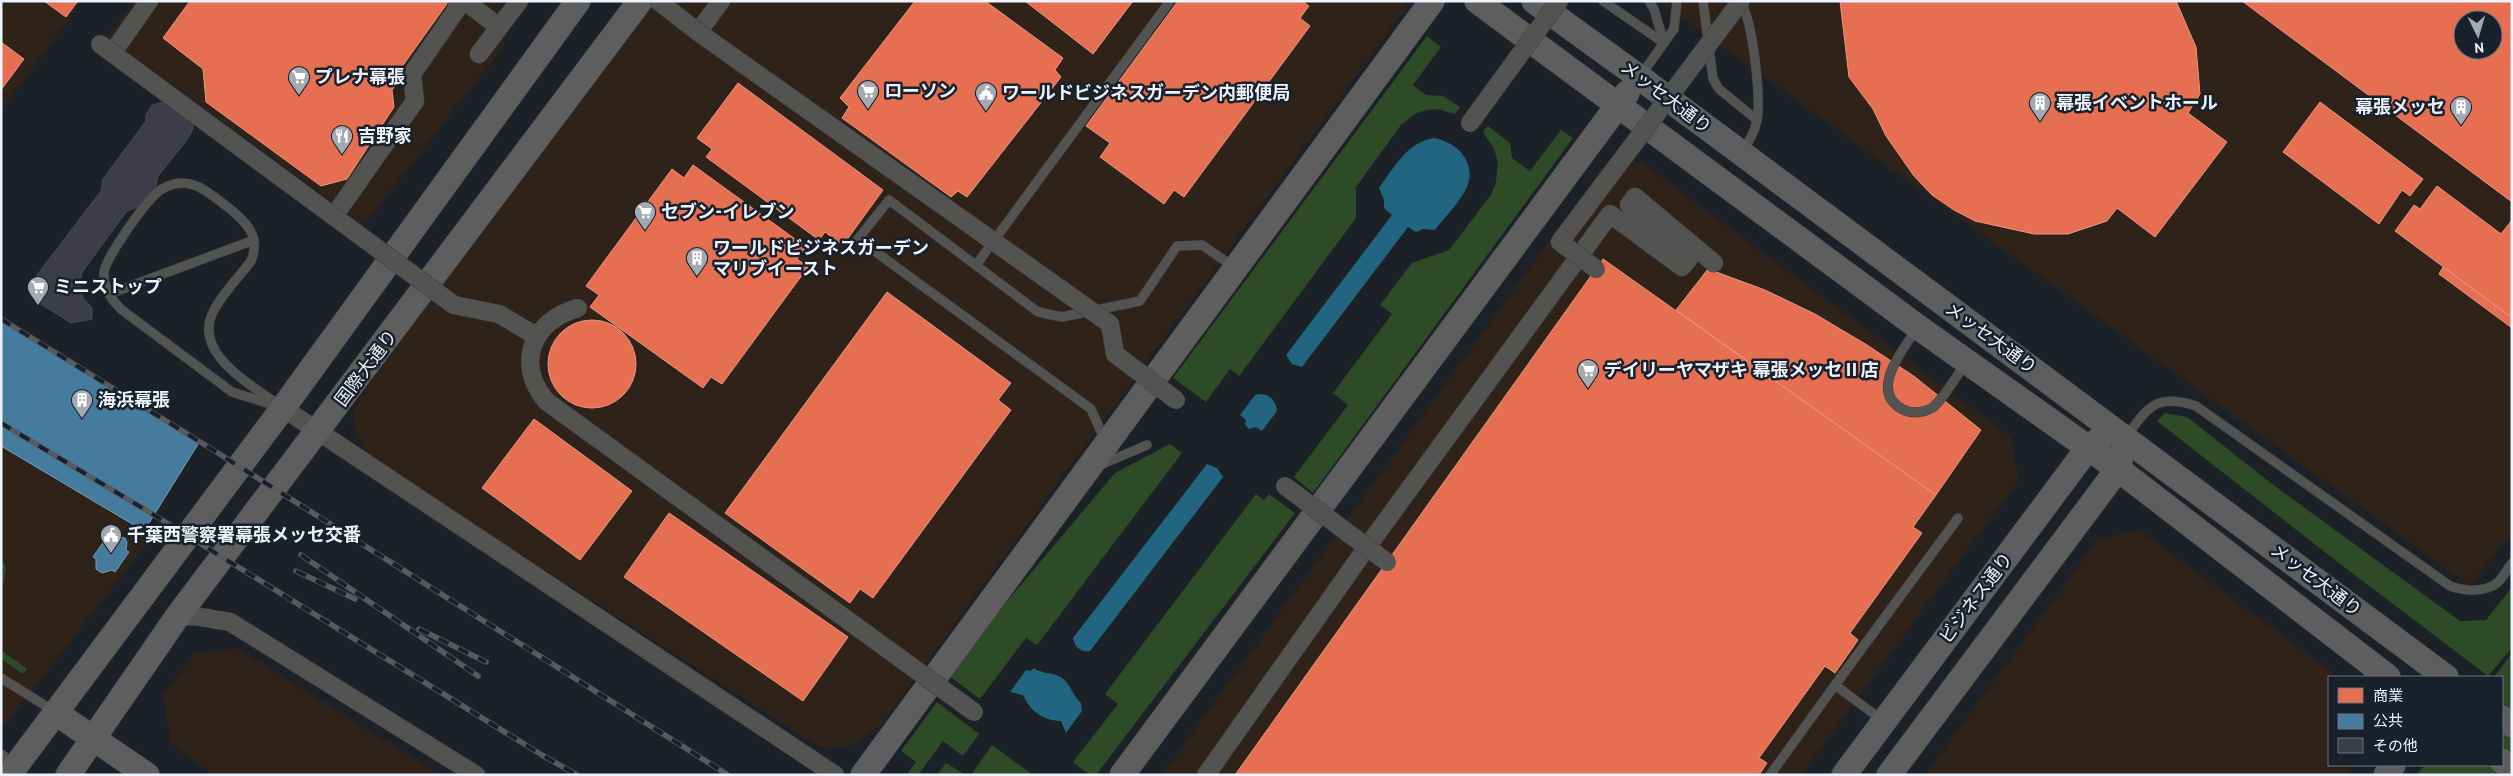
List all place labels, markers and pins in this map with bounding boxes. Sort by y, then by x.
supermarket icon: プレナ幕張 [287,65,311,96]
place label: プレナ幕張 [315,67,405,90]
supermarket icon: ローソン [856,79,880,110]
place label: ローソン [884,81,956,104]
public building icon: ワールドビジネスガーデン内郵便局 [974,81,998,112]
place label: ワールドビジネスガーデン内郵便局 [1002,83,1290,106]
building icon: 幕張イベントホール [2028,91,2052,122]
place label: 幕張イベントホール [2056,93,2218,116]
building icon: 幕張メッセ [2449,95,2473,126]
place label: 幕張メッセ [2355,97,2445,120]
restaurant icon: 吉野家 [330,124,354,155]
place label: 吉野家 [358,126,412,149]
supermarket icon: セブン-イレブン [633,200,657,231]
place label: セブン-イレブン [661,202,794,225]
place label: ワールドビジネスガーデン マリブイースト [713,238,929,282]
building icon: ワールドビジネスガーデン マリブイースト [685,246,709,277]
supermarket icon: ミニストップ [26,275,50,306]
place label: ミニストップ [54,277,162,300]
supermarket icon: デイリーヤマザキ 幕張メッセⅡ店 [1576,358,1600,389]
place label: デイリーヤマザキ 幕張メッセⅡ店 [1604,360,1879,383]
building icon: 海浜幕張 [70,388,94,419]
place label: 海浜幕張 [98,390,170,413]
public building icon: 千葉西警察署幕張メッセ交番 [99,523,123,554]
place label: 千葉西警察署幕張メッセ交番 [127,525,361,548]

